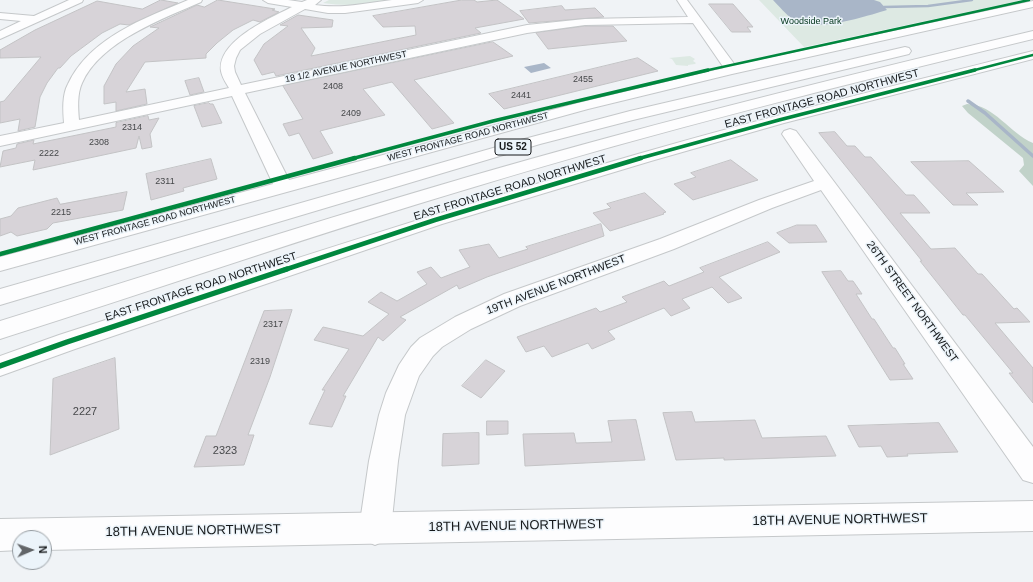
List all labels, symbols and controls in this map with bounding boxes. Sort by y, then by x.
park label: Woodside Park [781,17,841,27]
street label: 18 1/2 AVENUE NORTHWEST [284,49,408,85]
street label: EAST FRONTAGE ROAD NORTHWEST [723,67,921,131]
house number: 2455 [573,75,593,85]
house number: 2408 [323,82,343,92]
house number: 2441 [511,91,531,101]
house number: 2409 [341,109,361,119]
street label: WEST FRONTAGE ROAD NORTHWEST [386,110,550,164]
house number: 2314 [122,123,142,133]
house number: 2308 [89,138,109,148]
road number: US 52 [495,139,531,155]
house number: 2222 [39,149,59,159]
street label: EAST FRONTAGE ROAD NORTHWEST [412,152,608,224]
house number: 2311 [155,177,175,187]
street label: WEST FRONTAGE ROAD NORTHWEST [73,194,237,248]
house number: 2215 [51,208,71,218]
street label: 26TH STREET NORTHWEST [863,239,961,365]
street label: EAST FRONTAGE ROAD NORTHWEST [104,250,298,324]
street label: 19TH AVENUE NORTHWEST [484,252,628,318]
house number: 2317 [263,320,283,330]
house number: 2319 [250,357,270,367]
house number: 2227 [73,405,97,419]
house number: 2323 [213,444,237,458]
street label: 18TH AVENUE NORTHWEST [752,511,928,529]
street label: 18TH AVENUE NORTHWEST [428,517,604,535]
street label: 18TH AVENUE NORTHWEST [105,522,281,540]
north arrow [12,530,52,570]
text: N [37,545,49,554]

